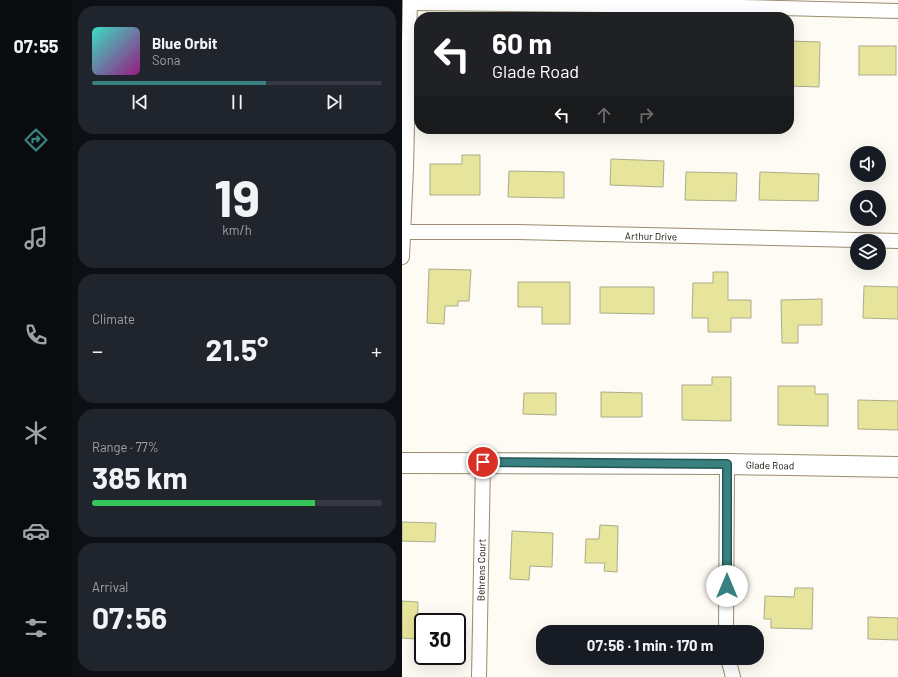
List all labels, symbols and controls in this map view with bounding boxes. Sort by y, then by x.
text: 60 m [492,26,552,60]
icon: left [426,28,478,80]
text: Blue Orbit [152,34,217,52]
text: 07:55 [13,35,59,57]
text: Sona [152,52,180,68]
text: Glade Road [492,60,579,82]
icon: previous [129,91,151,113]
icon: pause [226,91,248,113]
icon: next [323,91,345,113]
icon: left [551,104,573,126]
icon: ahead [593,104,615,126]
icon: right [635,104,657,126]
icon: directions [22,126,50,154]
map controls [850,146,886,270]
button: sound [850,146,886,182]
text: 19 [214,165,260,227]
button: search [850,190,886,226]
text: km/h [222,222,252,238]
icon: music [22,224,50,252]
street label: Arthur Drive [625,230,677,242]
button: layers [850,234,886,270]
text: Climate [92,311,135,327]
icon: phone [22,321,50,349]
text: 21.5° [206,331,268,367]
text: − [92,337,103,363]
text: + [371,337,382,363]
icon: climate [22,419,50,447]
text: Range · 77% [92,439,159,455]
pin [466,445,500,479]
icon: arrive [472,451,494,473]
text: 385 km [92,459,188,495]
street label: Glade Road [746,459,794,471]
icon: car [22,517,50,545]
street label: Behrens Court [474,538,488,601]
position arrow [706,565,748,607]
text: Arrival [92,579,128,595]
text: 07:56 [92,599,167,635]
speed limit sign: 30 [414,613,466,665]
icon: filters [22,614,50,642]
text: 07:56 · 1 min · 170 m [587,636,713,654]

